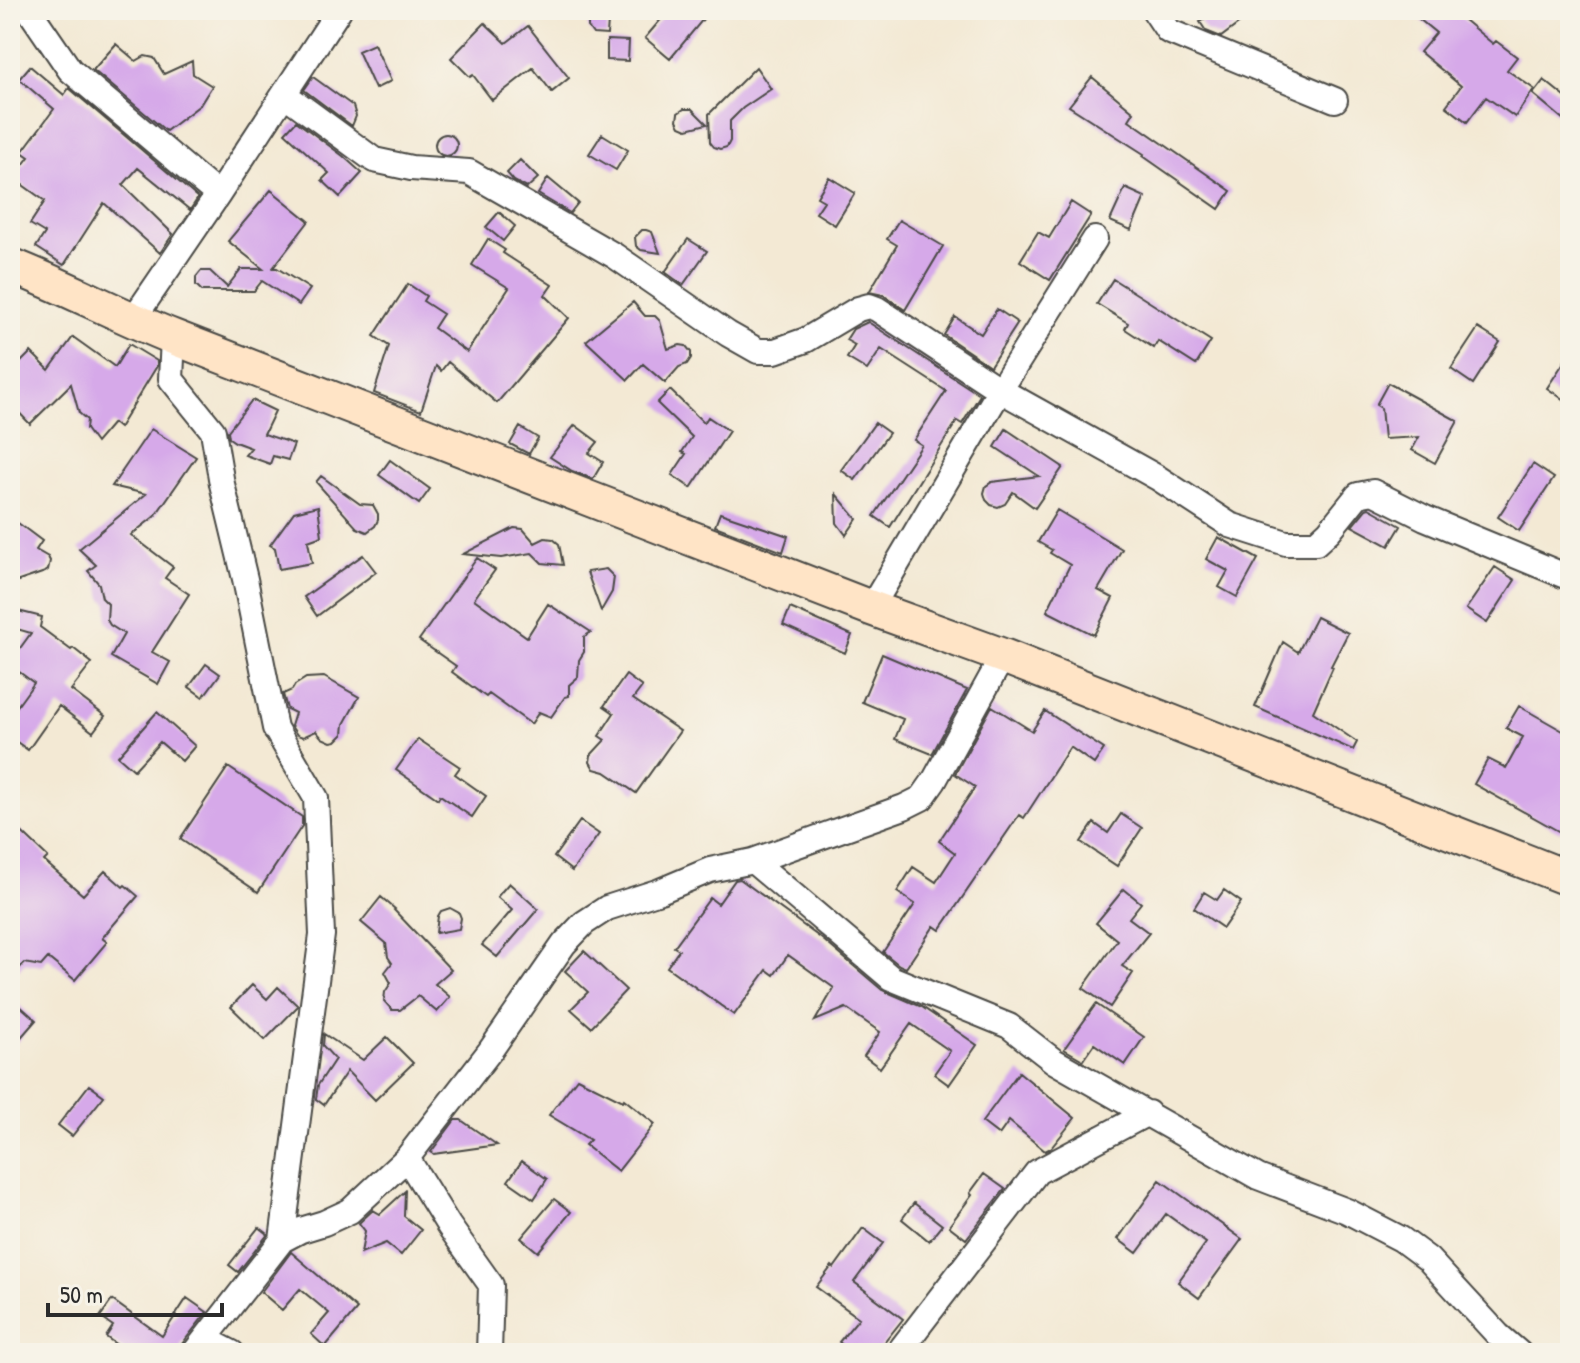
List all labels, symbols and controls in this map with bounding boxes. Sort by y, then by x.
scale bar [48,1267,222,1317]
text: 50 m [60,1278,103,1310]

